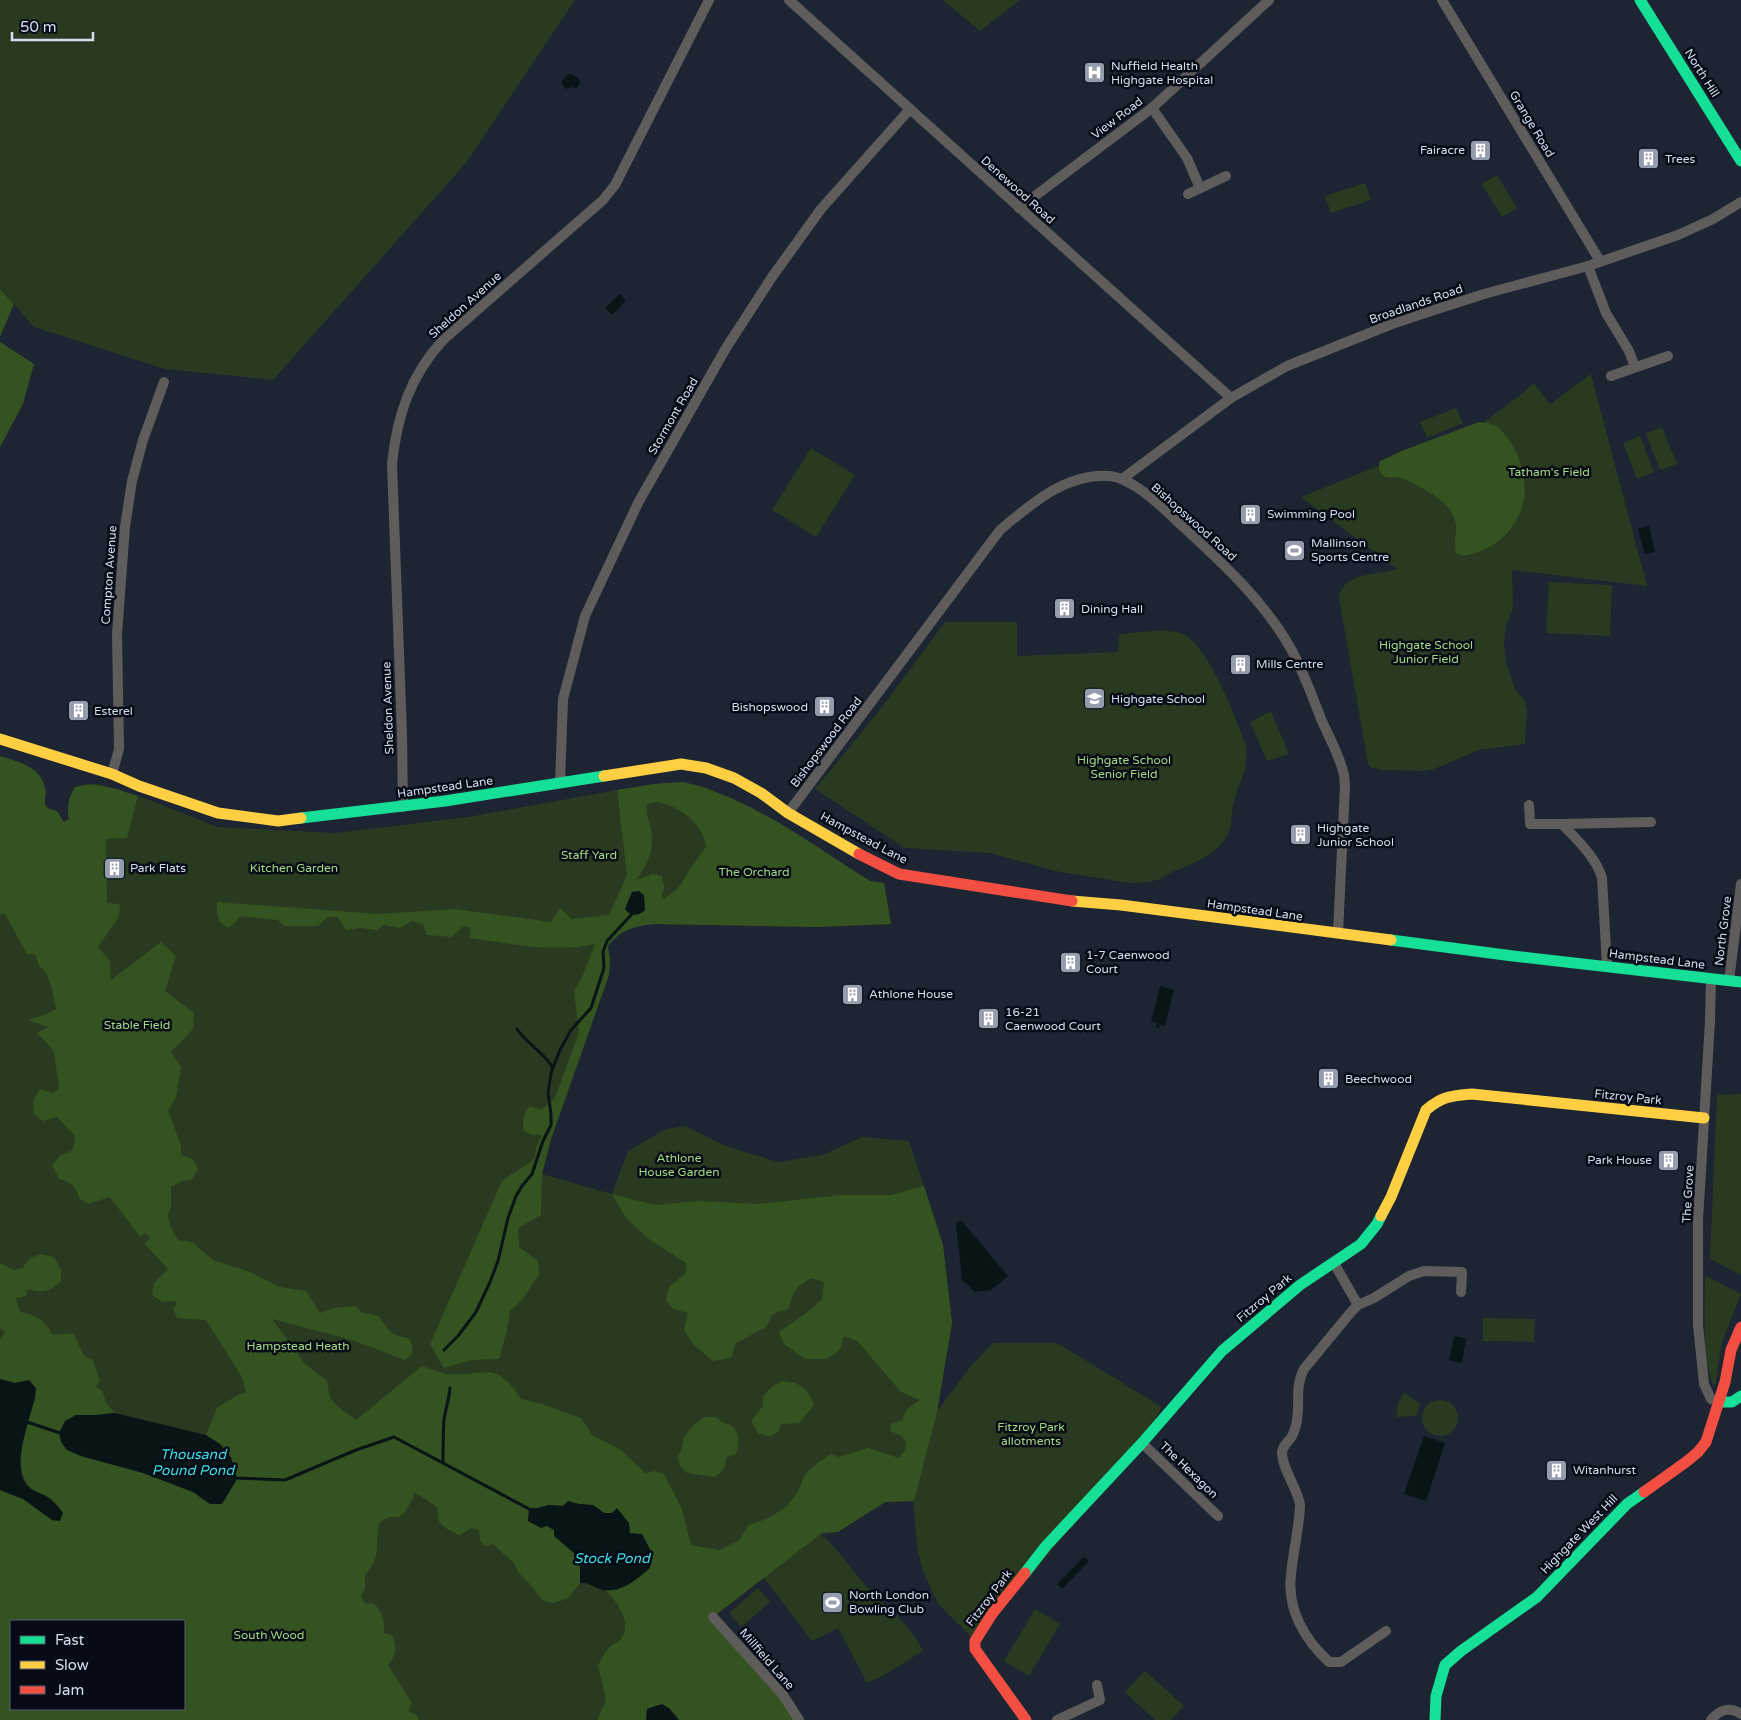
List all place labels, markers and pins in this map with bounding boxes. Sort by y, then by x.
place label: Nuffield Health Highgate Hospital [1111,59,1213,87]
hospital icon: Nuffield Health Highgate Hospital [1083,61,1107,85]
building icon: Fairacre [1469,138,1493,162]
place label: Fairacre [1420,143,1465,157]
building icon: Trees [1637,147,1661,171]
place label: Trees [1665,152,1696,166]
building icon: Swimming Pool [1239,502,1263,526]
place label: Swimming Pool [1267,507,1355,521]
place label: Mallinson Sports Centre [1311,536,1389,564]
sports icon: Mallinson Sports Centre [1283,538,1307,562]
building icon: Dining Hall [1053,597,1077,621]
place label: Dining Hall [1081,602,1143,616]
building icon: Mills Centre [1228,652,1252,676]
place label: Mills Centre [1256,657,1323,671]
school or university icon: Highgate School [1083,687,1107,711]
place label: Highgate School [1111,692,1205,706]
building icon: Bishopswood [812,695,836,719]
building icon: Esterel [66,699,90,723]
place label: Bishopswood [732,700,808,714]
place label: Esterel [94,704,133,718]
place label: Highgate Junior School [1317,821,1394,849]
building icon: Highgate Junior School [1289,823,1313,847]
building icon: Park Flats [102,856,126,880]
place label: Park Flats [130,861,186,875]
place label: 1-7 Caenwood Court [1086,948,1170,976]
building icon: 1-7 Caenwood Court [1058,950,1082,974]
building icon: Athlone House [841,982,865,1006]
place label: Athlone House [869,987,953,1001]
place label: 16-21 Caenwood Court [1005,1005,1101,1033]
building icon: 16-21 Caenwood Court [977,1007,1001,1031]
building icon: Beechwood [1317,1067,1341,1091]
place label: Beechwood [1345,1072,1412,1086]
building icon: Park House [1656,1148,1680,1172]
place label: Park House [1587,1153,1652,1167]
building icon: Witanhurst [1545,1458,1569,1482]
place label: Witanhurst [1573,1463,1637,1477]
place label: North London Bowling Club [849,1588,929,1616]
sports icon: North London Bowling Club [821,1590,845,1614]

